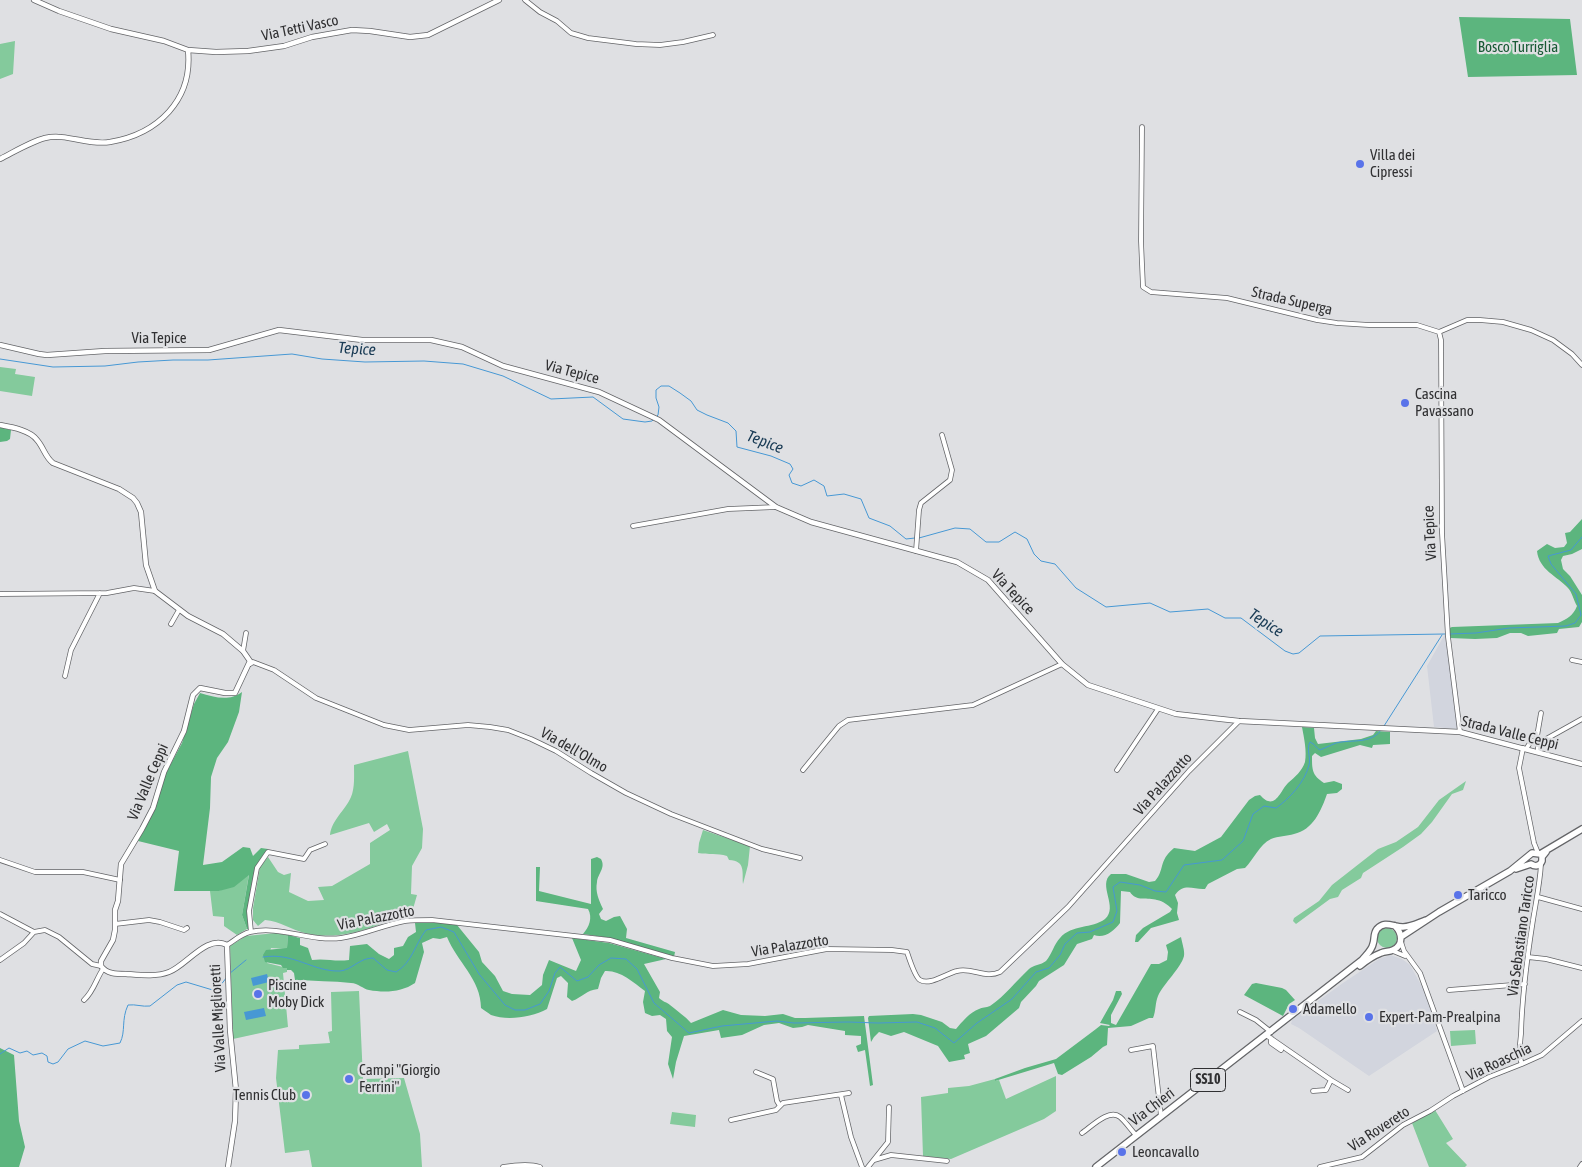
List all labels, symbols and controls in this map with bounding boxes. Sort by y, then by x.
street label: Via Tetti Vasco [260,11,340,45]
park label: Bosco Turriglia [1478,38,1558,56]
place label: Villa dei Cipressi [1370,146,1415,181]
marker: Villa dei Cipressi [1354,158,1366,170]
street label: Strada Superga [1250,283,1334,319]
street label: Via Tepice [131,329,187,347]
water label: Tepice [337,338,377,360]
street label: Via Tepice [543,356,601,388]
place label: Cascina Pavassano [1415,385,1474,420]
marker: Cascina Pavassano [1399,397,1411,409]
water label: Tepice [744,426,786,458]
street label: Via Tepice [1420,505,1440,561]
street label: Via Tepice [988,566,1038,618]
water label: Tepice [1245,605,1287,641]
street label: Strada Valle Ceppi [1459,712,1561,754]
street label: Via dell'Olmo [537,724,611,776]
street label: Via Valle Ceppi [124,741,172,823]
street label: Via Palazzotto [1130,749,1196,819]
street label: Via Sebastiano Taricco [1504,874,1538,998]
place label: Taricco [1468,886,1507,904]
marker: Taricco [1452,889,1464,901]
street label: Via Palazzotto [336,902,416,934]
street label: Via Palazzotto [750,931,830,961]
street label: Via Valle Miglioretti [206,964,230,1072]
place label: Piscine Moby Dick [268,976,324,1011]
marker: Piscine Moby Dick [252,988,264,1000]
place label: Adamello [1303,1000,1357,1018]
marker: Adamello [1287,1003,1299,1015]
place label: Expert-Pam-Prealpina [1379,1008,1501,1026]
marker: Expert-Pam-Prealpina [1363,1011,1375,1023]
street label: Via Roaschia [1464,1039,1534,1085]
place label: Campi "Giorgio Ferrini" [359,1061,440,1096]
road number: SS10 [1190,1068,1226,1092]
marker: Campi "Giorgio Ferrini" [343,1073,355,1085]
street label: Via Chieri [1126,1084,1178,1130]
place label: Tennis Club [233,1086,296,1104]
marker: Tennis Club [300,1089,312,1101]
street label: Via Rovereto [1345,1103,1413,1155]
place label: Leoncavallo [1132,1143,1199,1161]
marker: Leoncavallo [1116,1146,1128,1158]

